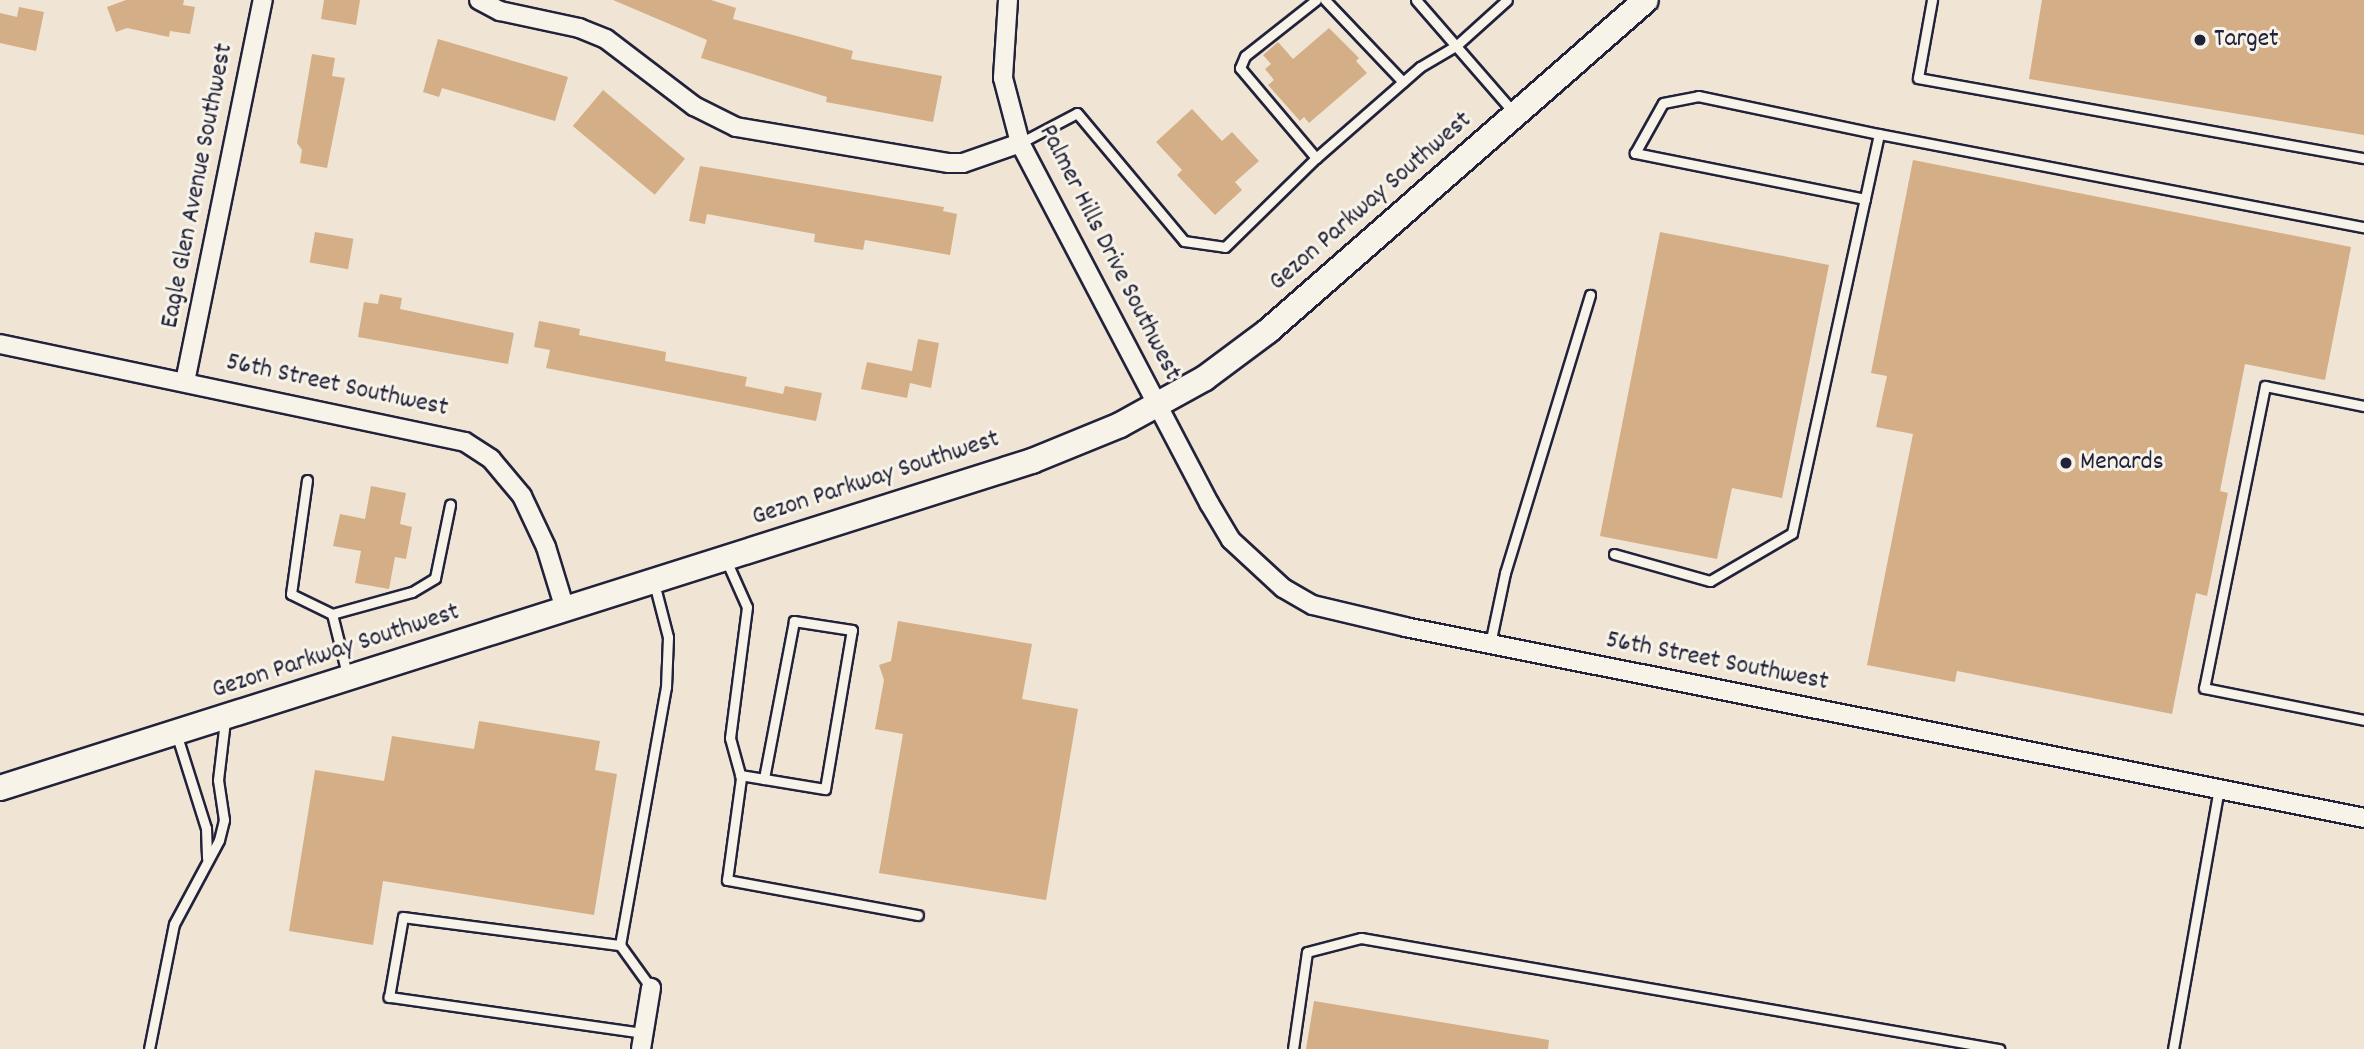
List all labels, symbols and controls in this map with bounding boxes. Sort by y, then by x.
place label: Target [2214,24,2279,56]
marker: Target [2192,32,2208,48]
street label: Eagle Glen Avenue Southwest [155,41,241,331]
street label: Gezon Parkway Southwest [1263,106,1479,298]
street label: Palmer Hills Drive Southwest [1031,120,1187,386]
street label: 56th Street Southwest [223,347,451,425]
street label: Gezon Parkway Southwest [748,424,1004,534]
place label: Menards [2080,447,2164,479]
marker: Menards [2058,455,2074,471]
street label: Gezon Parkway Southwest [208,597,464,707]
street label: 56th Street Southwest [1603,625,1831,699]

